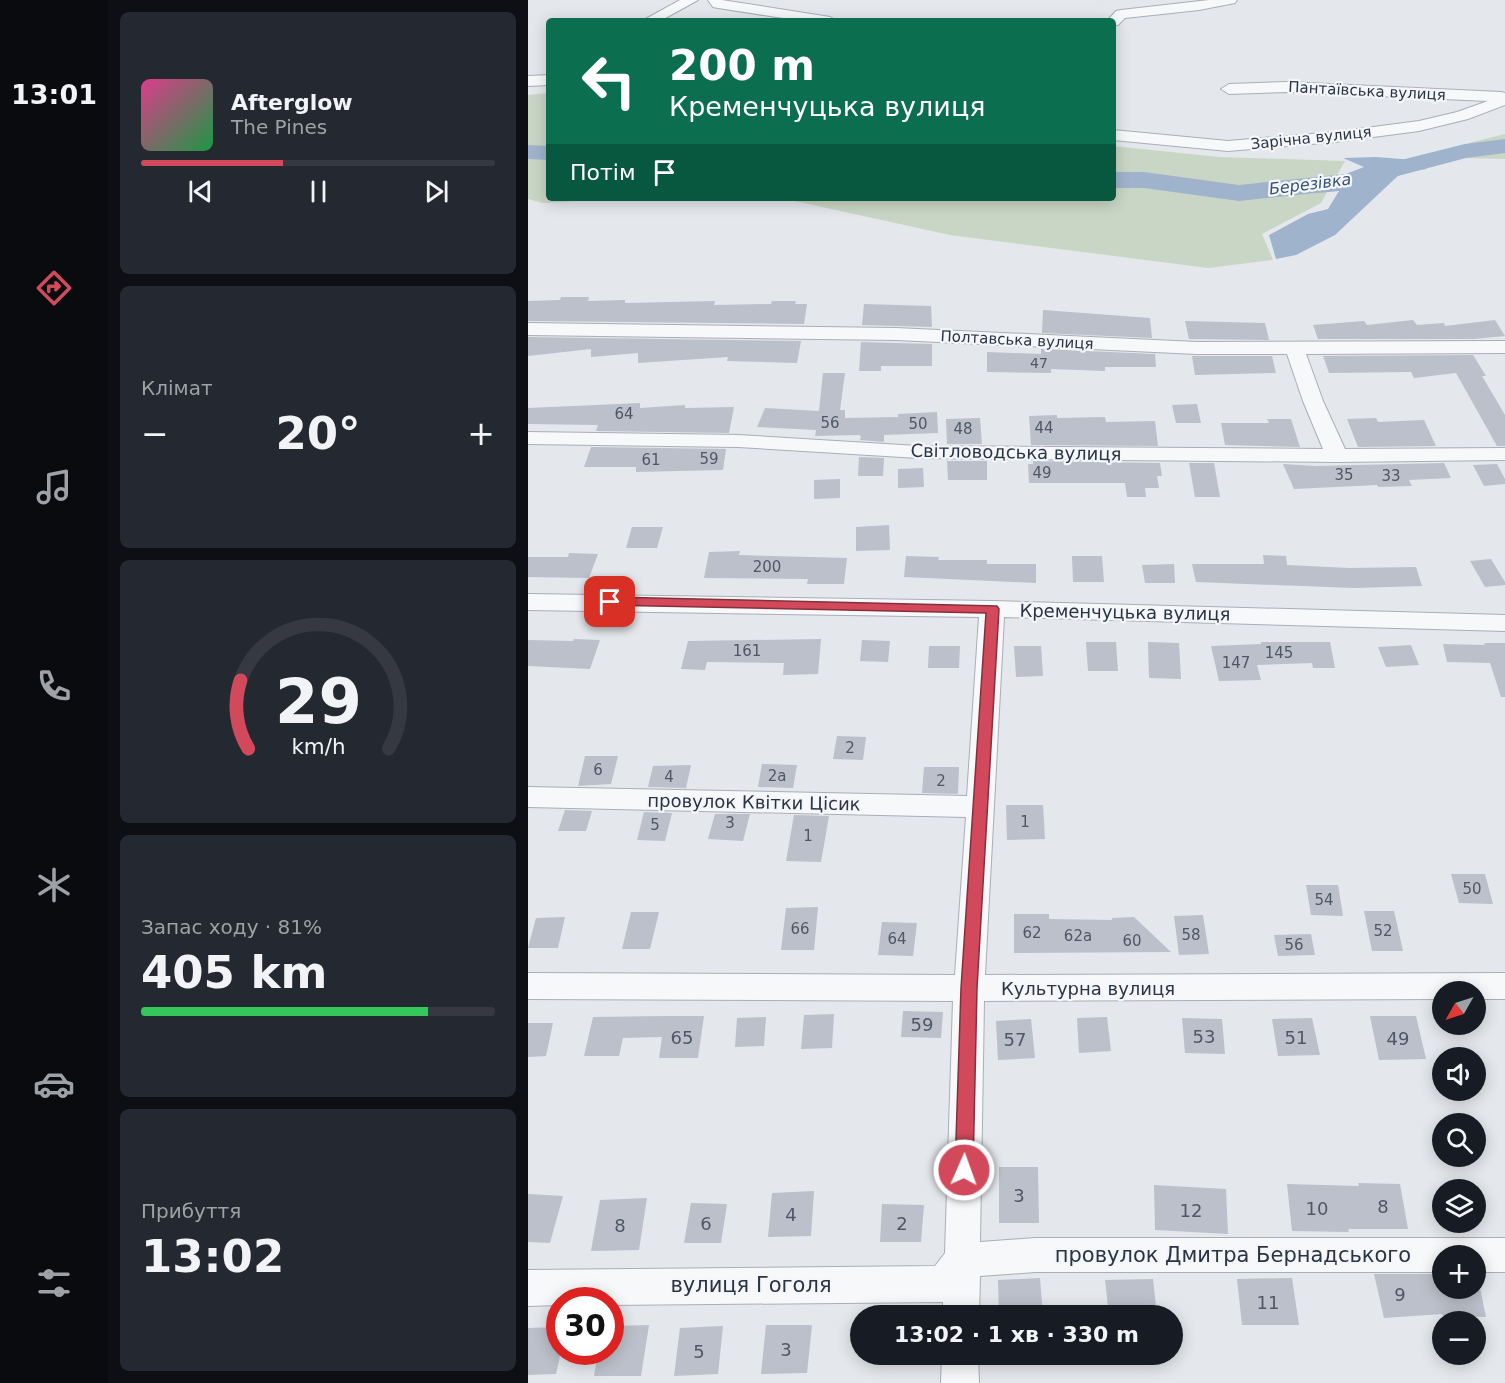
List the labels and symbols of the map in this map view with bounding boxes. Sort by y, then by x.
street label: Пантаївська вулиця [1288,78,1446,104]
street label: Зарічна вулиця [1250,123,1372,153]
water label: Березівка [1268,170,1352,198]
street label: Полтавська вулиця [940,327,1094,353]
house number: 47 [1030,355,1048,371]
house number: 64 [614,405,634,423]
house number: 56 [820,414,840,432]
house number: 50 [908,415,928,433]
house number: 44 [1034,419,1054,437]
house number: 48 [953,420,973,438]
street label: Світловодська вулиця [910,440,1122,464]
house number: 59 [699,450,719,468]
house number: 61 [641,451,661,469]
house number: 49 [1032,464,1052,482]
house number: 35 [1334,466,1354,484]
house number: 33 [1381,467,1401,485]
house number: 200 [753,558,781,576]
pin [584,576,635,627]
street label: Кременчуцька вулиця [1019,600,1231,624]
house number: 161 [733,642,761,660]
house number: 145 [1265,644,1293,662]
house number: 147 [1222,654,1250,672]
house number: 2 [845,739,855,757]
house number: 6 [593,761,603,779]
house number: 2а [768,767,786,785]
house number: 4 [664,768,674,786]
house number: 2 [936,772,946,790]
street label: провулок Квітки Цісик [647,790,861,814]
house number: 1 [1020,813,1030,831]
house number: 3 [725,814,735,832]
house number: 5 [650,816,660,834]
house number: 1 [803,827,813,845]
house number: 50 [1462,880,1482,898]
house number: 54 [1314,891,1334,909]
house number: 66 [790,920,810,938]
house number: 52 [1373,922,1393,940]
house number: 62 [1022,924,1042,942]
house number: 58 [1181,926,1201,944]
house number: 62а [1064,927,1092,945]
house number: 64 [887,930,907,948]
house number: 60 [1122,932,1142,950]
house number: 56 [1284,936,1304,954]
street label: Культурна вулиця [1001,978,1175,999]
north arrow [1432,981,1486,1035]
house number: 59 [911,1014,933,1035]
house number: 53 [1193,1026,1215,1047]
house number: 65 [671,1027,693,1048]
house number: 51 [1285,1027,1307,1048]
house number: 49 [1387,1028,1409,1049]
house number: 57 [1004,1029,1026,1050]
position arrow [932,1138,996,1202]
house number: 3 [1013,1185,1025,1206]
house number: 8 [1377,1196,1389,1217]
house number: 10 [1306,1198,1328,1219]
house number: 12 [1180,1200,1202,1221]
house number: 4 [785,1204,797,1225]
house number: 6 [700,1213,712,1234]
house number: 2 [896,1213,908,1234]
house number: 8 [614,1215,626,1236]
street label: провулок Дмитра Бернадського [1055,1243,1411,1267]
street label: вулиця Гоголя [670,1273,832,1297]
house number: 9 [1394,1284,1406,1305]
speed limit sign: 30 [546,1287,624,1365]
house number: 11 [1257,1292,1279,1313]
house number: 3 [780,1339,792,1360]
house number: 5 [693,1341,705,1362]

